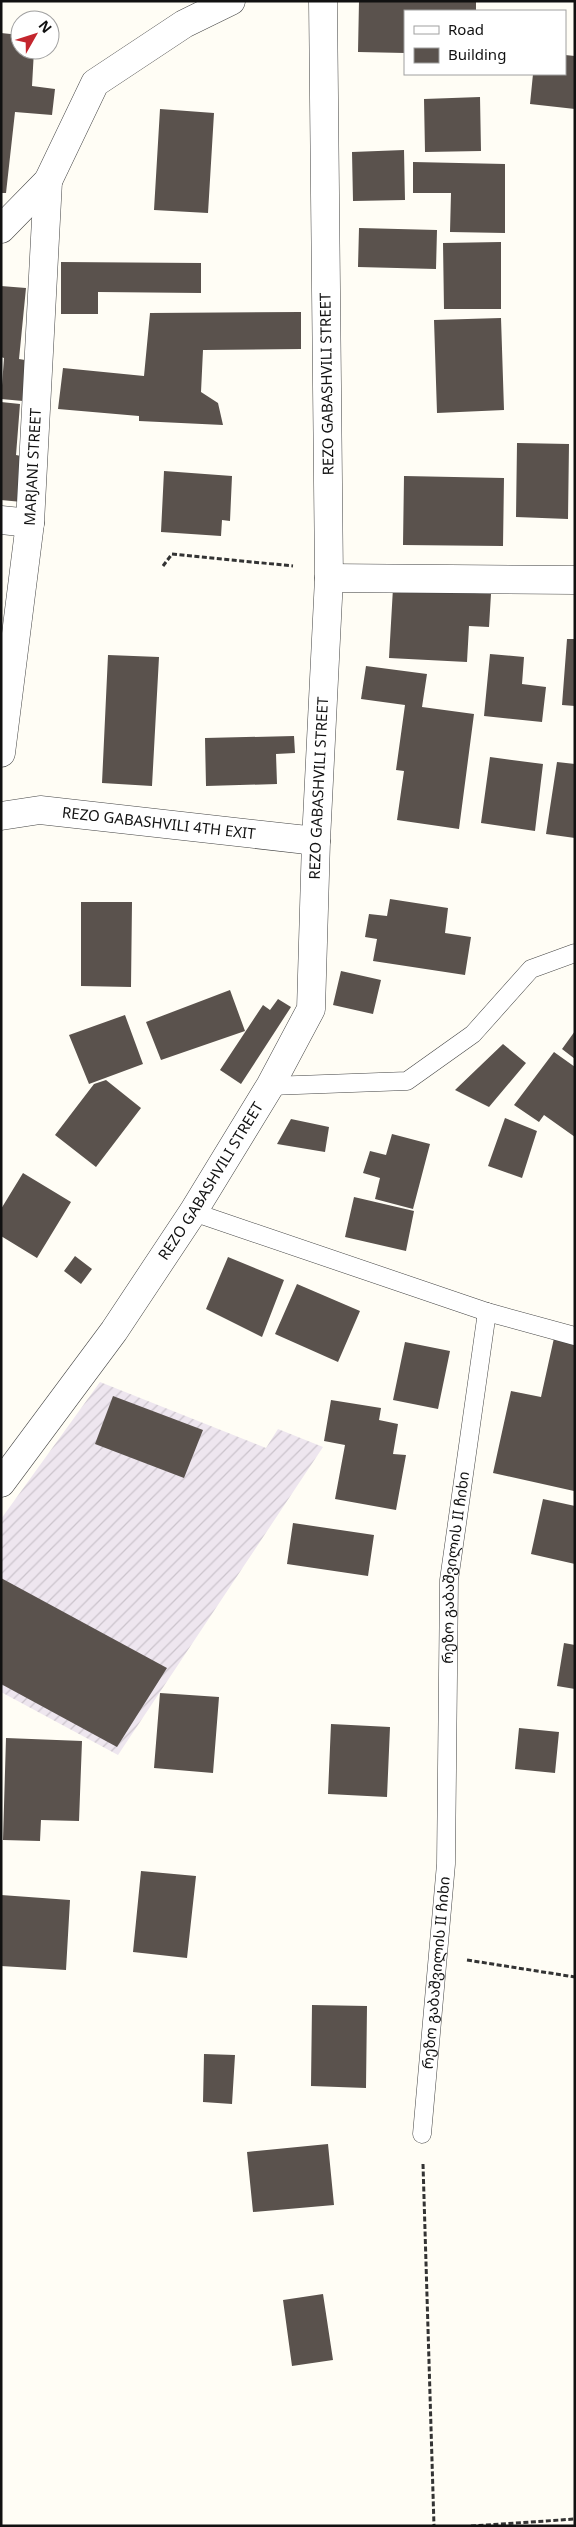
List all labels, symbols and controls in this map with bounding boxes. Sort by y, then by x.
north arrow [10,10,60,60]
legend [404,10,566,75]
text: N [35,16,56,37]
text: Road [448,19,484,39]
text: Building [448,44,506,64]
street label: REZO GABASHVILI STREET [314,292,338,476]
street label: MARJANI STREET [19,407,45,526]
street label: REZO GABASHVILI STREET [304,696,332,880]
street label: REZO GABASHVILI 4TH EXIT [61,802,257,843]
street label: REZO GABASHVILI STREET [153,1097,267,1263]
street label: რეზო გაბაშვილის II ჩიხი [437,1470,473,1664]
street label: რეზო გაბაშვილის II ჩიხი [417,1875,454,2070]

